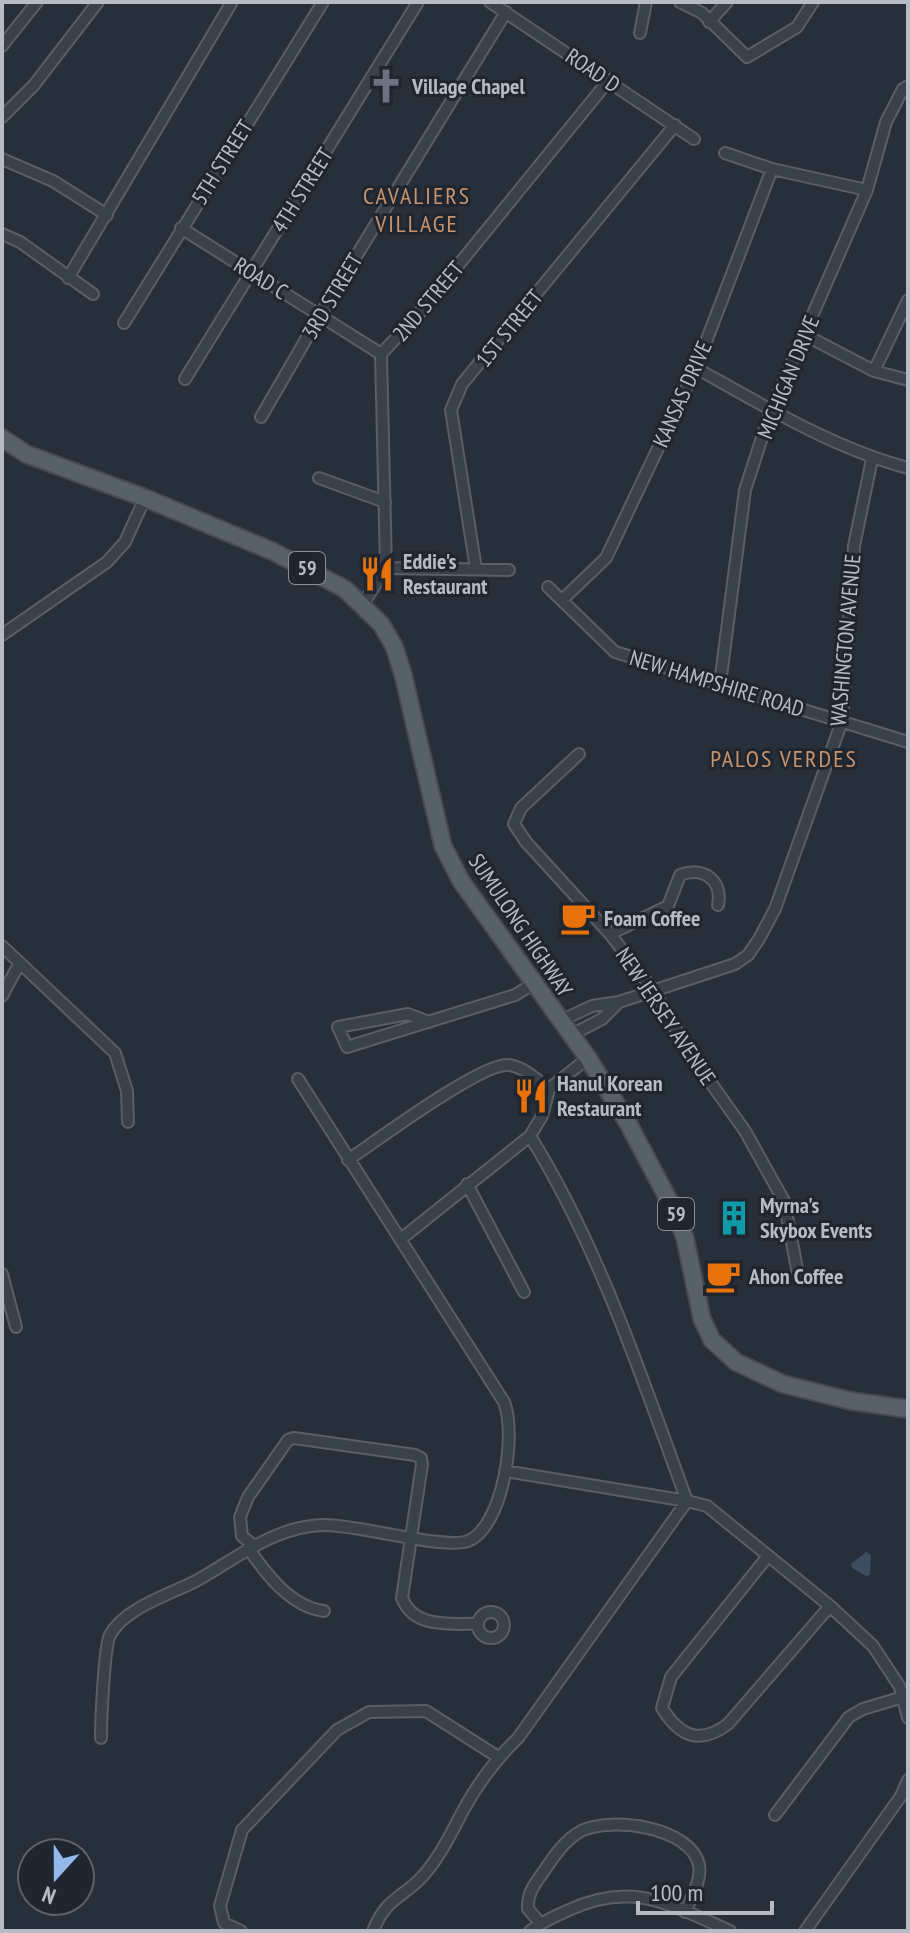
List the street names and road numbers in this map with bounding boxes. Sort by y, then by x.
street label: ROAD D [560,42,626,98]
street label: 5TH STREET [185,114,259,210]
street label: 4TH STREET [265,142,339,238]
street label: 3RD STREET [295,248,369,344]
street label: ROAD C [229,251,293,305]
street label: 2ND STREET [386,255,470,347]
street label: 1ST STREET [469,283,549,372]
street label: MICHIGAN DRIVE [751,311,825,443]
street label: KANSAS DRIVE [646,337,718,451]
road number: 59 [289,552,325,584]
street label: WASHINGTON AVENUE [824,553,866,727]
street label: NEW HAMPSHIRE ROAD [626,643,808,723]
street label: SUMULONG HIGHWAY [463,848,579,1002]
street label: NEW JERSEY AVENUE [610,942,722,1090]
road number: 59 [658,1198,694,1230]

